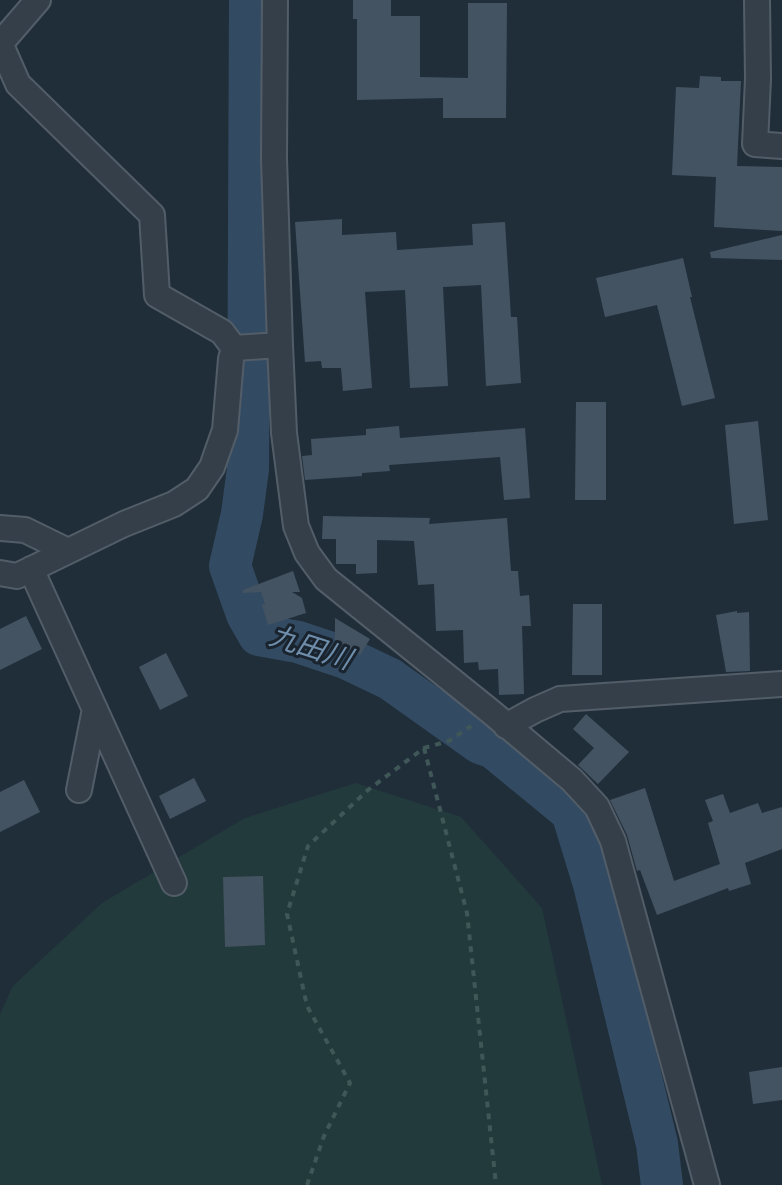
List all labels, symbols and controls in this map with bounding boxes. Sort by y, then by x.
water label: 九田川 [265,620,355,678]

